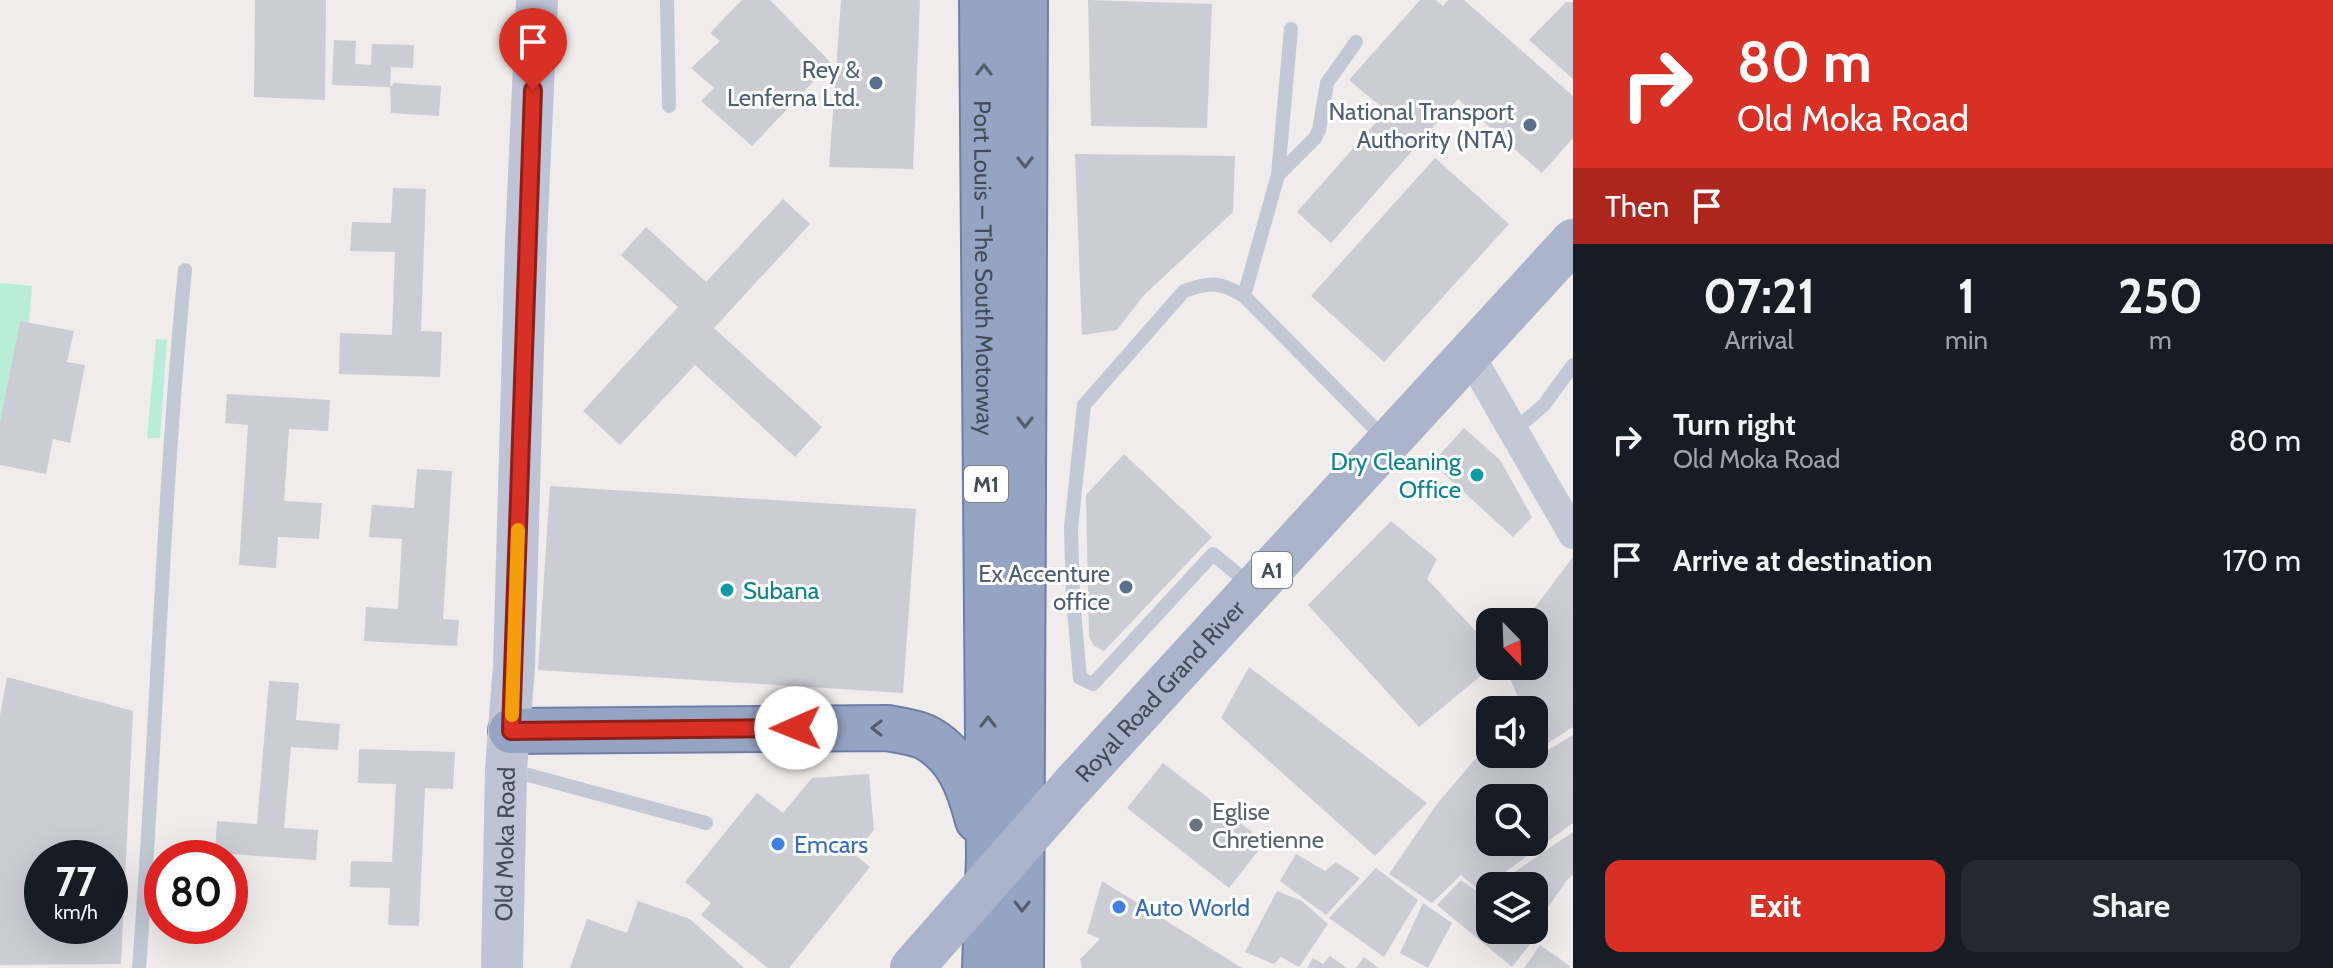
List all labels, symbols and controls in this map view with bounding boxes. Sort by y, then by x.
pin [499,8,567,90]
icon: arrive [511,20,555,64]
text: 80 m [1737,28,1872,96]
icon: right [1605,32,1709,136]
place label: Rey & Lenferna Ltd. [727,55,860,112]
one-way arrow [975,63,993,76]
marker: Rey & Lenferna Ltd. [867,74,885,92]
text: Old Moka Road [1737,96,1969,140]
place label: National Transport Authority (NTA) [1328,97,1514,154]
street label: Port Louis – The South Motorway [968,100,1000,436]
marker: National Transport Authority (NTA) [1521,116,1539,134]
one-way arrow [1016,156,1034,169]
icon: arrive [1685,184,1729,228]
text: Then [1605,188,1669,225]
text: 07:21 [1703,267,1815,325]
text: 1 [1958,267,1975,325]
text: 250 [2118,267,2203,325]
text: Arrival [1724,324,1794,356]
text: min [1945,324,1988,356]
text: m [2149,324,2172,356]
text: Turn right [1673,406,1796,443]
one-way arrow [1016,416,1034,429]
icon: right [1605,418,1649,462]
text: 80 m [2229,422,2301,459]
text: Old Moka Road [1673,443,1841,475]
place label: Dry Cleaning Office [1331,447,1462,504]
road number: M1 [964,466,1008,502]
marker: Dry Cleaning Office [1468,466,1486,484]
icon: arrive [1605,538,1649,582]
text: Arrive at destination [1673,542,1933,579]
text: 170 m [2222,542,2301,579]
road number: A1 [1252,552,1292,588]
place label: Ex Accenture office [978,559,1110,616]
place label: Subana [743,576,820,605]
marker: Ex Accenture office [1117,578,1135,596]
marker: Subana [718,581,736,599]
street label: Royal Road Grand River [1069,593,1251,788]
north arrow [1476,608,1548,680]
map controls [1476,608,1548,944]
position arrow [754,686,838,770]
button: sound [1476,696,1548,768]
one-way arrow [979,715,997,728]
one-way arrow [870,719,883,737]
street label: Old Moka Road [488,766,521,922]
button: search [1476,784,1548,856]
place label: Eglise Chretienne [1212,797,1324,854]
marker: Eglise Chretienne [1187,816,1205,834]
place label: Emcars [794,830,868,859]
marker: Emcars [769,835,787,853]
speed limit sign: 80 [144,840,248,944]
text: 77 [56,857,96,906]
button: Exit [1605,860,1945,952]
button: Share [1961,860,2301,952]
button: layers [1476,872,1548,944]
place label: Auto World [1135,893,1250,922]
marker: Auto World [1110,898,1128,916]
text: km/h [54,900,98,924]
one-way arrow [1013,900,1030,913]

